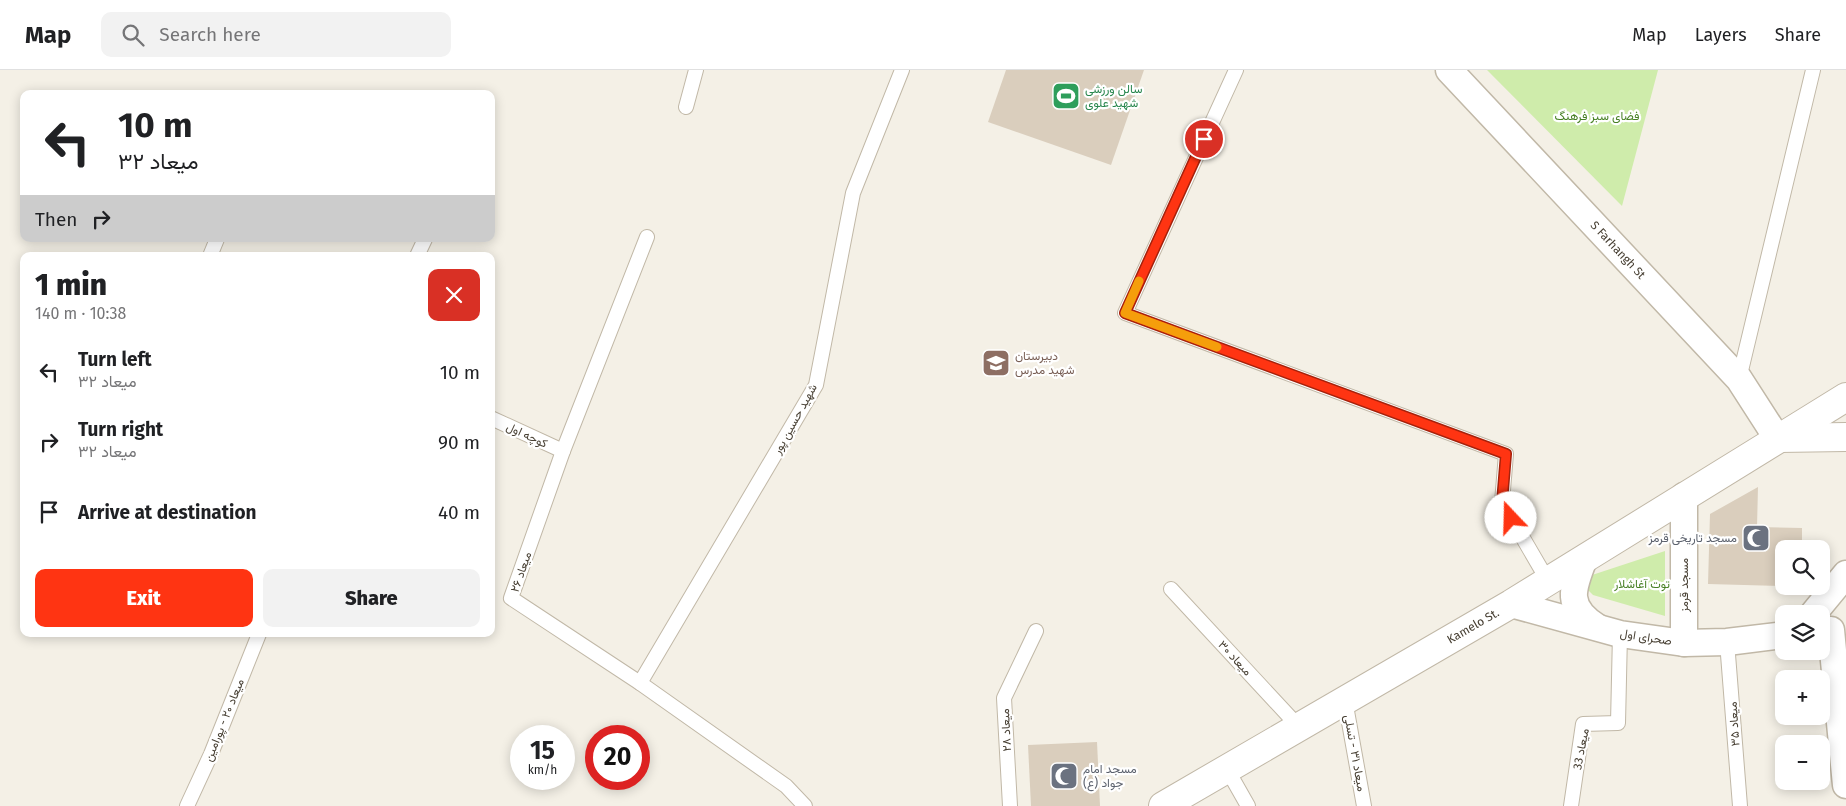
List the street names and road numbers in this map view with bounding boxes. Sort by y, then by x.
street label: S Farhangh St [1588,218,1649,282]
street label: شهید حسین پور [769,382,821,458]
street label: کوچه اول [504,419,550,452]
street label: میعاد ۲۶ [508,550,534,594]
street label: مسجد قرمز [1677,558,1692,613]
street label: Kamelo St. [1444,605,1502,647]
street label: صحرای اول [1619,626,1673,649]
street label: میعاد ۳۰ [1215,638,1255,678]
street label: میعاد ۲۰ - پورامین [201,677,248,764]
street label: میعاد ۳۵ [1725,701,1743,747]
street label: میعاد ۲۸ [998,708,1014,752]
street label: میعاد ۳۱ - تسلی [1340,714,1369,793]
street label: میعاد 33 [1570,727,1592,771]

